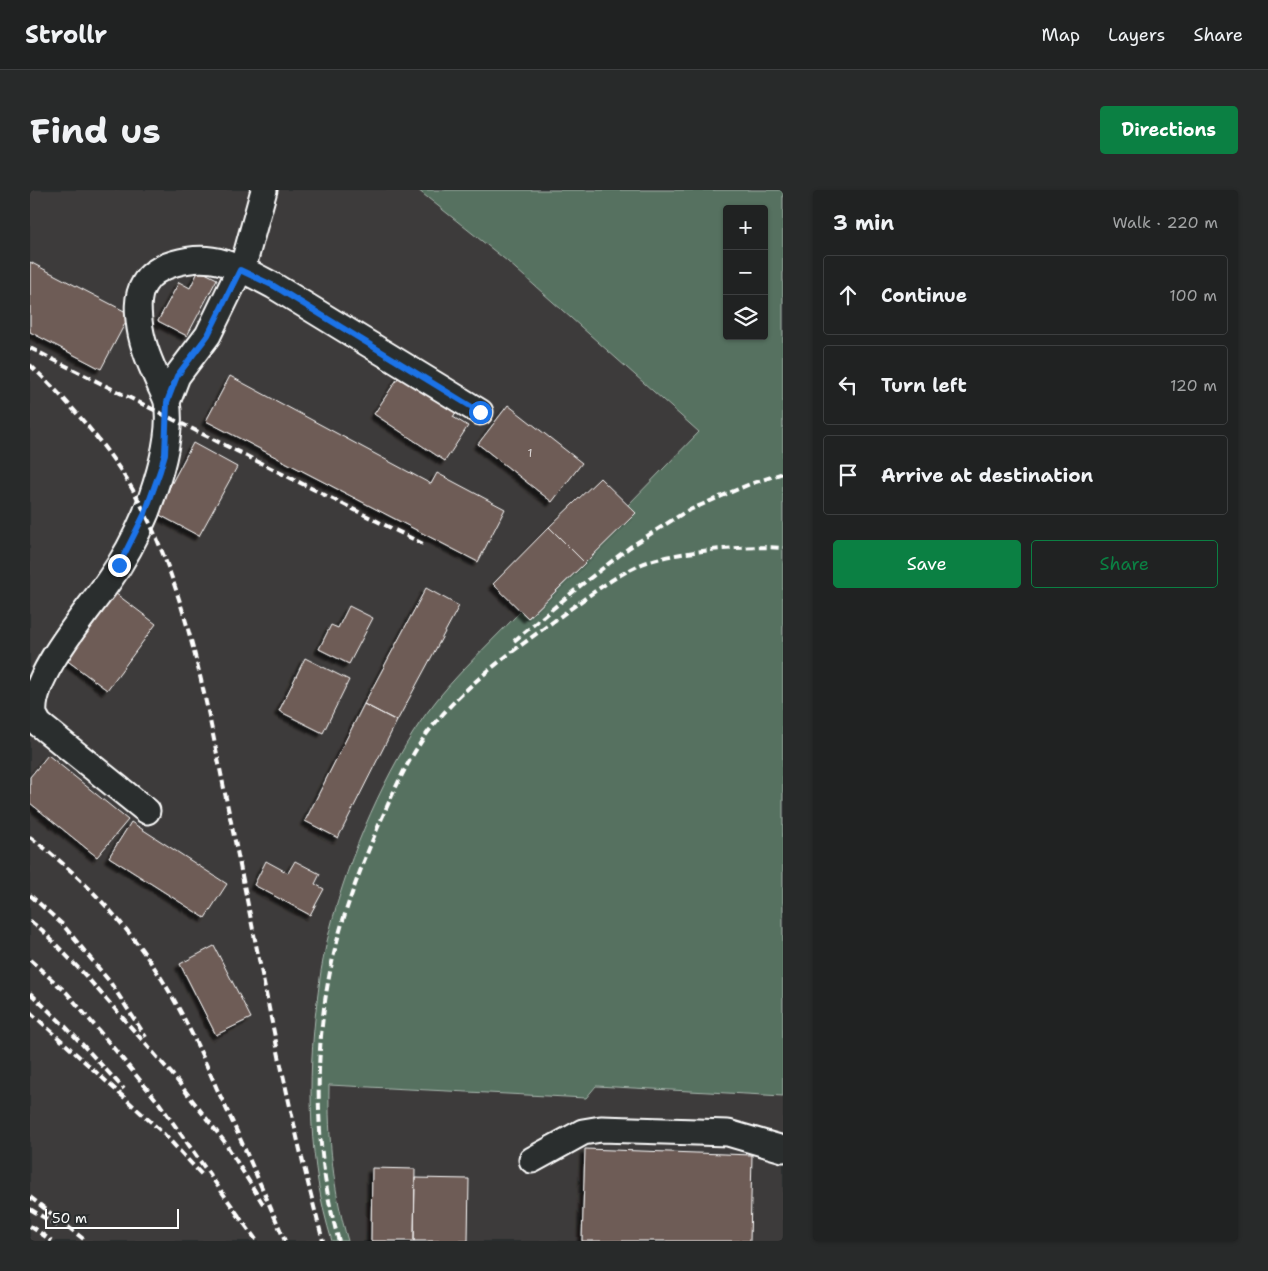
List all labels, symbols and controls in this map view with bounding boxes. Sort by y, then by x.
text: Strollr [25,19,107,51]
text: Map [1042,23,1080,47]
text: Layers [1108,23,1165,47]
text: Share [1193,23,1243,47]
button: Directions [1100,106,1238,154]
text: Find us [30,107,161,154]
map controls [723,205,768,340]
button: + [723,205,768,250]
text: 3 min [833,209,894,237]
text: Walk · 220 m [1112,212,1218,233]
button: − [723,250,768,295]
icon: ahead [834,281,862,309]
text: Continue [881,283,967,308]
text: 100 m [1169,285,1217,306]
button: layers [723,295,768,340]
icon: left [834,371,862,399]
text: Turn left [881,373,967,398]
text: 120 m [1170,375,1217,396]
route start [469,401,492,424]
house number: 1 [527,445,533,461]
icon: arrive [834,461,862,489]
text: Arrive at destination [881,463,1093,488]
button: Save [833,540,1021,588]
button: Share [1031,540,1218,588]
route end [108,554,131,577]
scale bar [45,1206,179,1229]
text: 50 m [52,1209,87,1227]

